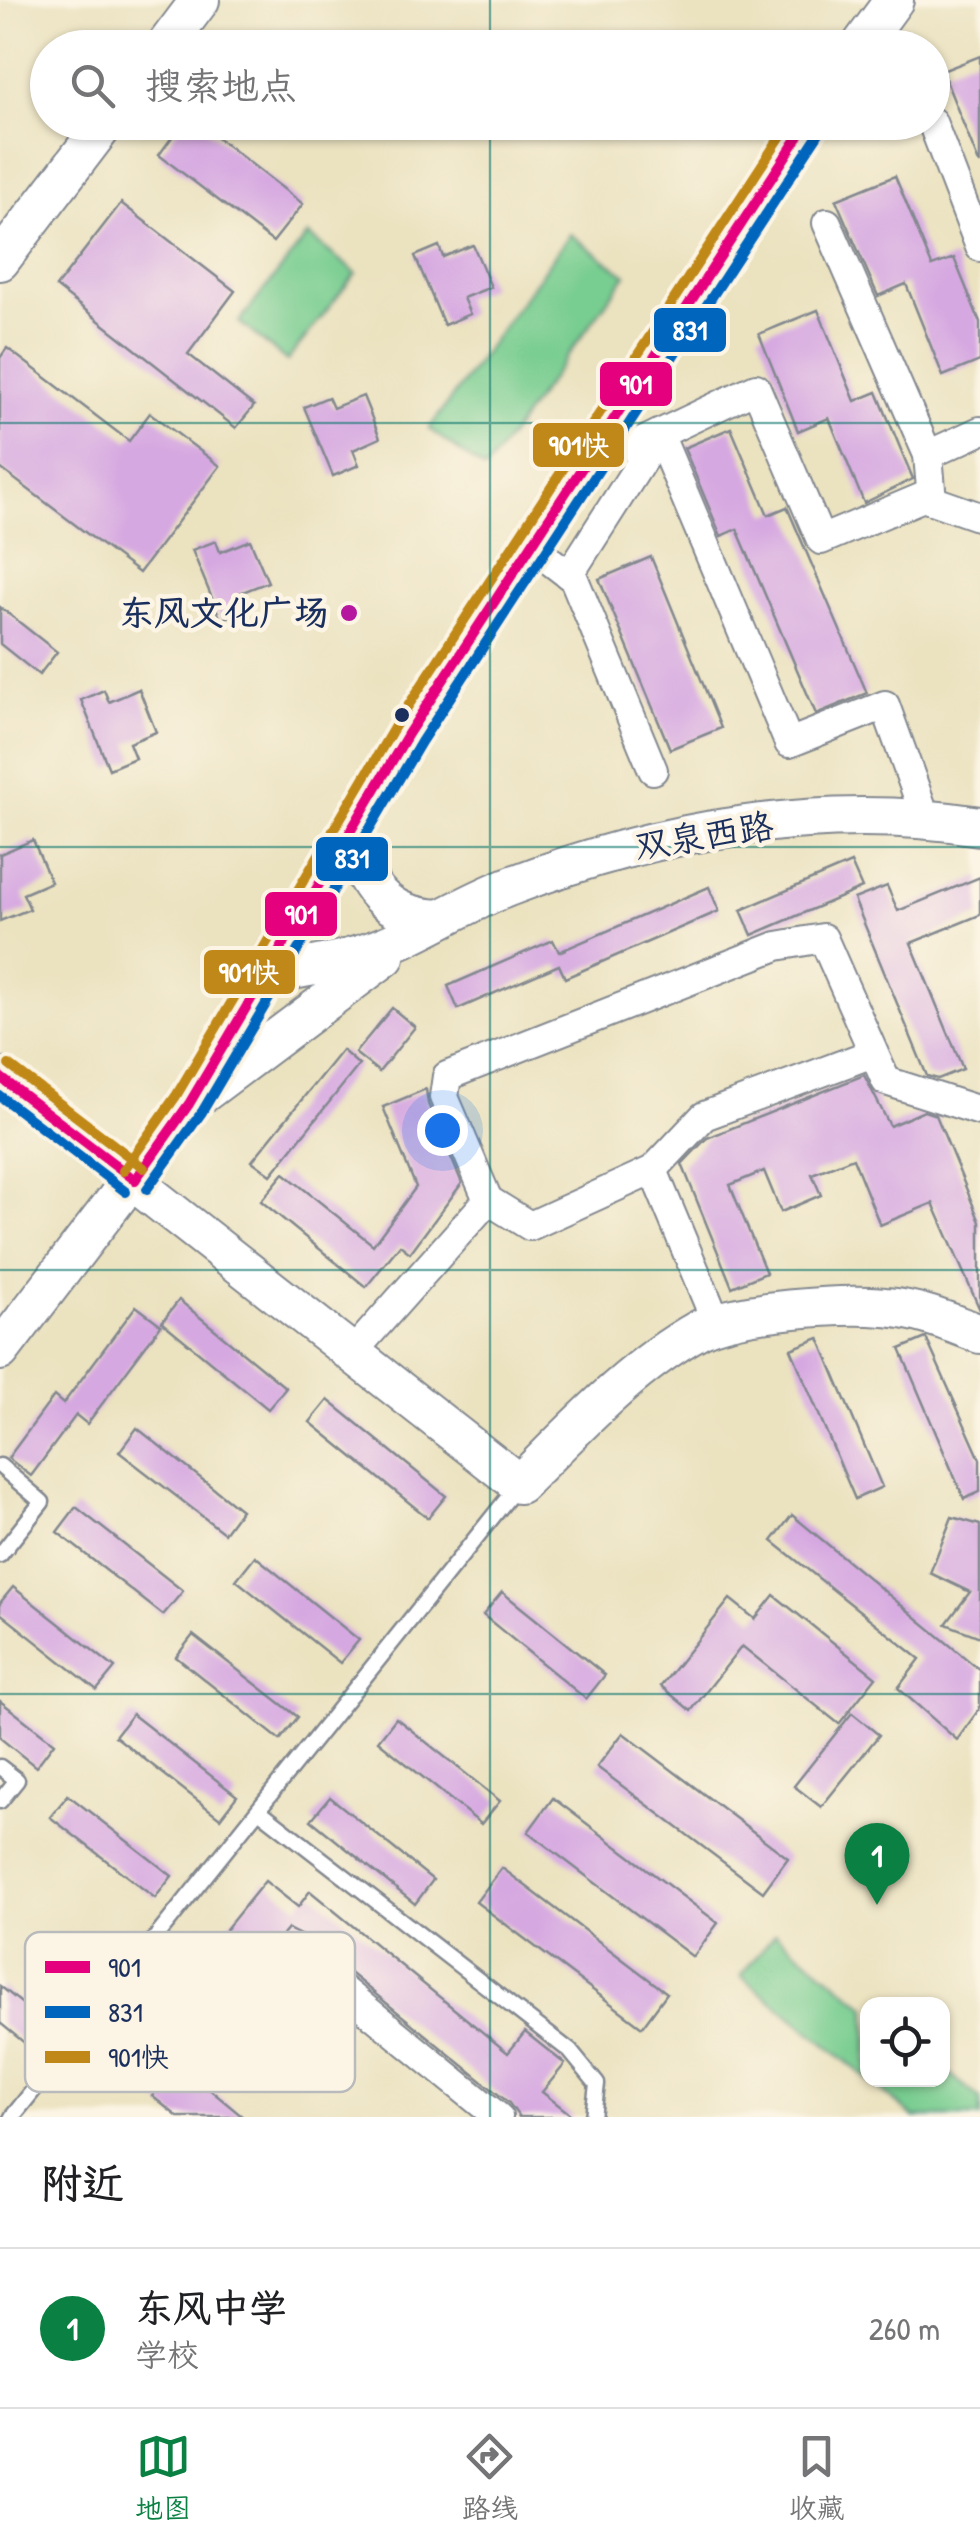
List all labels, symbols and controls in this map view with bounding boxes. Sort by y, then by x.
search box [30,30,950,140]
icon: search [65,58,120,113]
text: 搜索地点 [145,59,297,111]
line badge: 831 [652,306,728,354]
text: 831 [673,311,707,349]
line badge: 901 [598,360,674,408]
text: 901 [620,365,652,403]
line badge: 901快 [531,421,626,469]
text: 901快 [549,426,609,464]
place label: 东风文化广场 [119,589,329,636]
marker: 东风文化广场 [338,602,360,624]
unlabelled marker [392,705,412,725]
street label: 双泉西路 [631,801,777,870]
line badge: 831 [314,835,390,883]
text: 831 [335,839,369,877]
line badge: 901 [263,890,339,938]
text: 901 [285,895,317,933]
line badge: 901快 [202,948,297,996]
text: 901快 [219,953,279,991]
your location [417,1105,468,1156]
pin: 1 [844,1822,910,1905]
legend [25,1932,355,2092]
text: 901 [108,1948,141,1986]
text: 831 [108,1993,143,2031]
map controls [860,1997,950,2087]
button: locate [860,1997,950,2087]
text: 901快 [108,2038,169,2076]
text: 附近 [40,2154,124,2211]
text: 东风中学 [135,2281,287,2333]
text: 1 [67,2307,78,2350]
text: 260 m [869,2307,940,2350]
text: 学校 [135,2333,199,2376]
tab: 地图 [135,2429,191,2527]
tab: 路线 [462,2429,518,2527]
tab: 收藏 [789,2429,845,2527]

